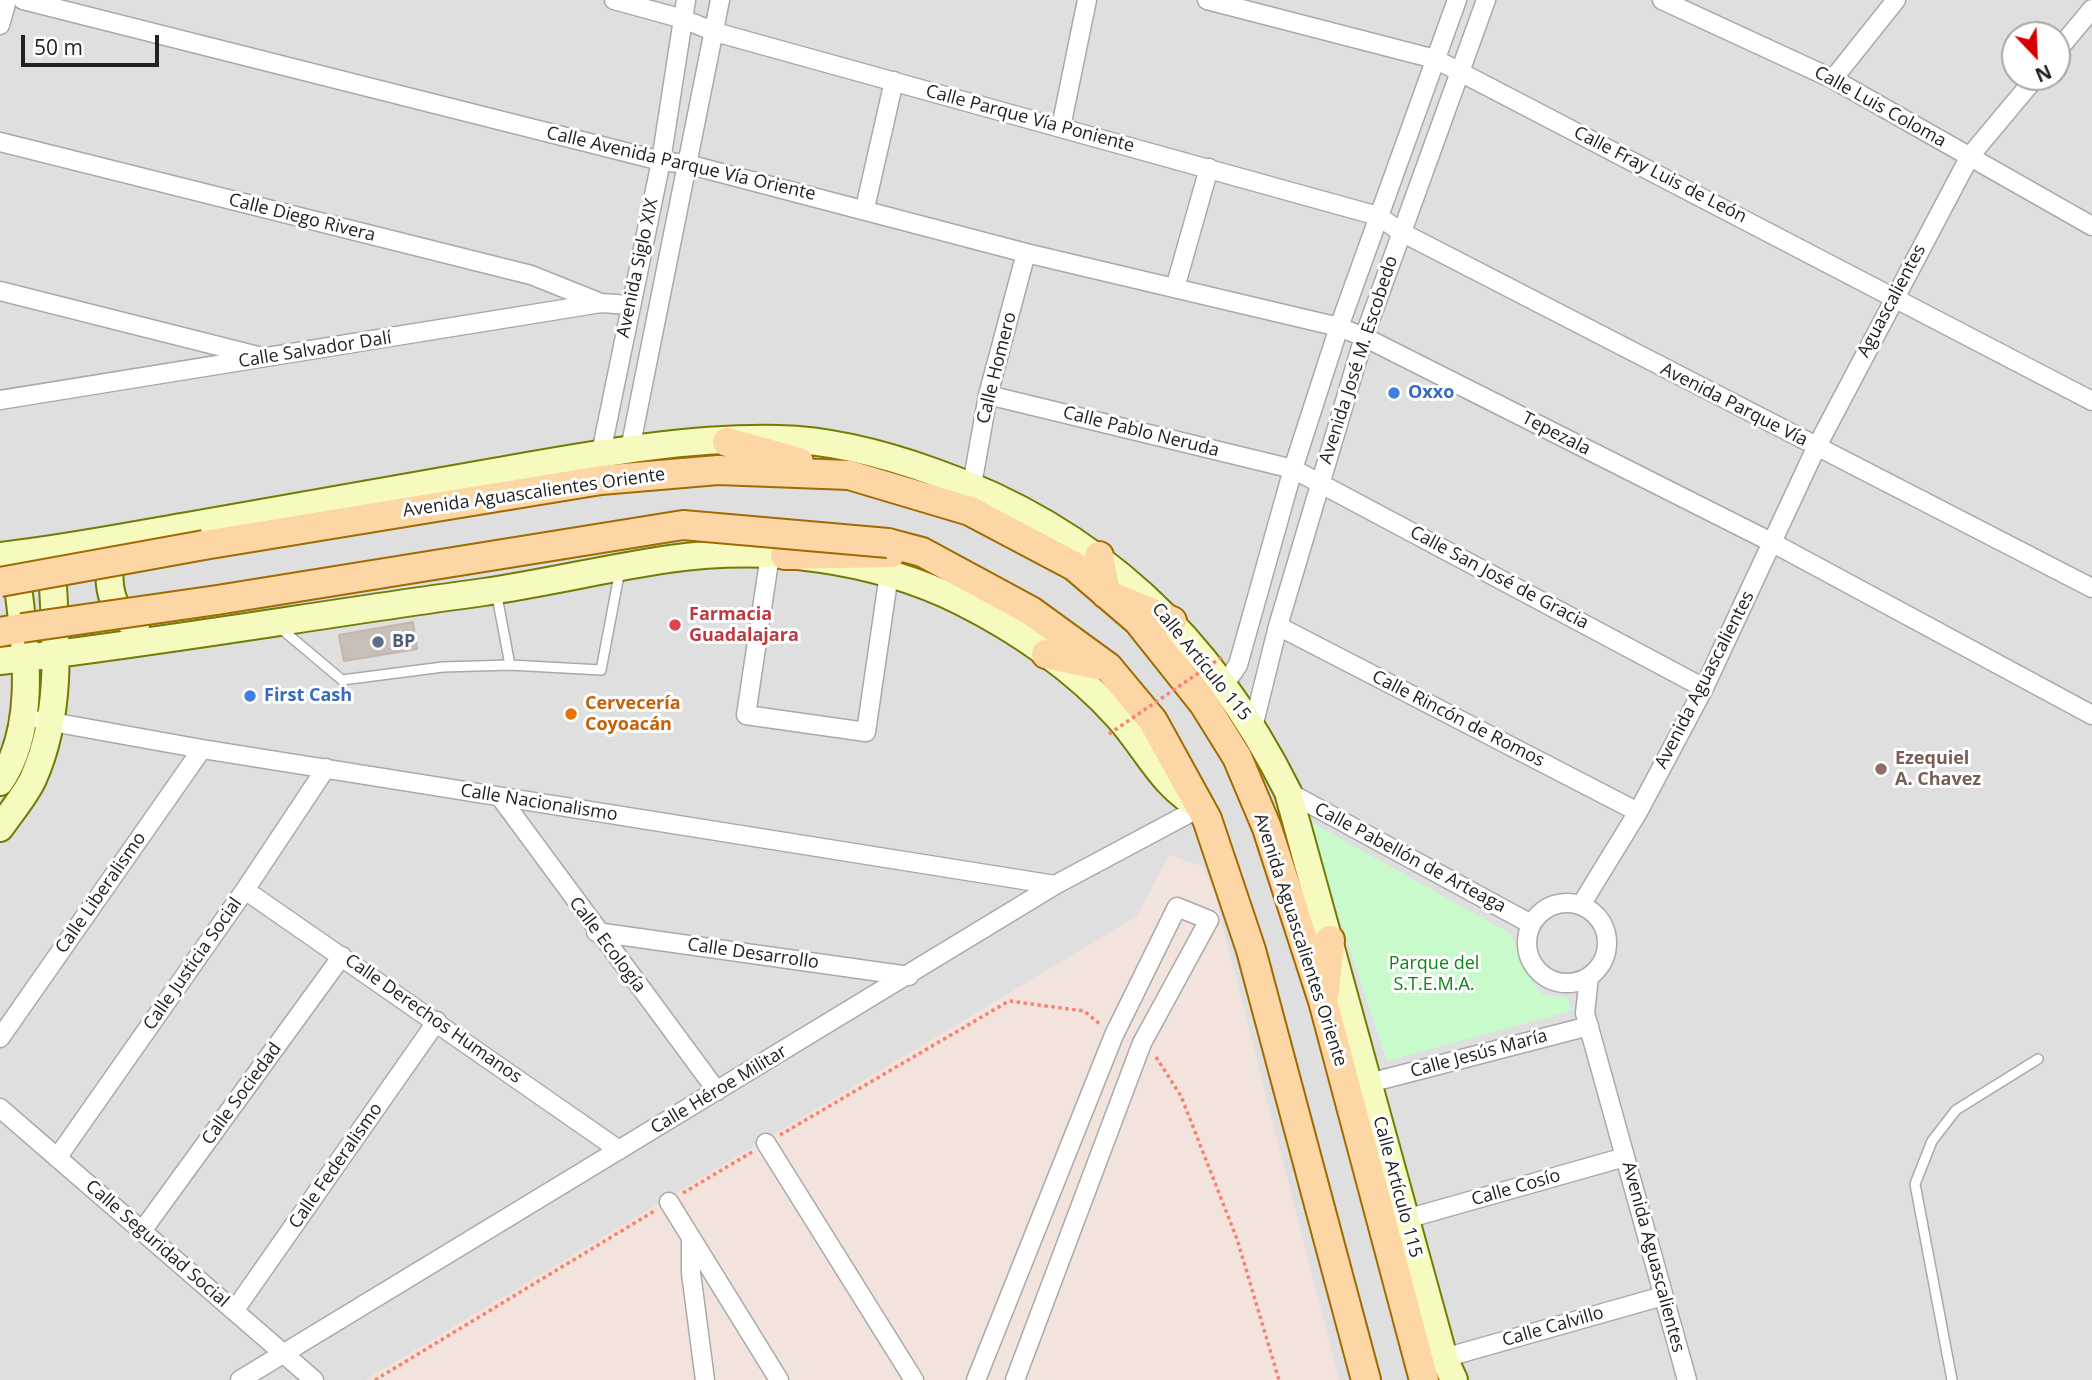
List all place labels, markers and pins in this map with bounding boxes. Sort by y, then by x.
place label: Oxxo [1408,382,1454,404]
marker: Oxxo [1386,385,1402,401]
place label: Farmacia Guadalajara [689,604,799,646]
marker: Farmacia Guadalajara [667,617,683,633]
place label: BP [392,631,415,653]
marker: BP [370,634,386,650]
place label: First Cash [264,685,352,707]
marker: First Cash [242,688,258,704]
place label: Cervecería Coyoacán [585,693,681,736]
marker: Cervecería Coyoacán [563,706,579,722]
place label: Ezequiel A. Chavez [1895,748,1981,790]
marker: Ezequiel A. Chavez [1873,761,1889,777]

